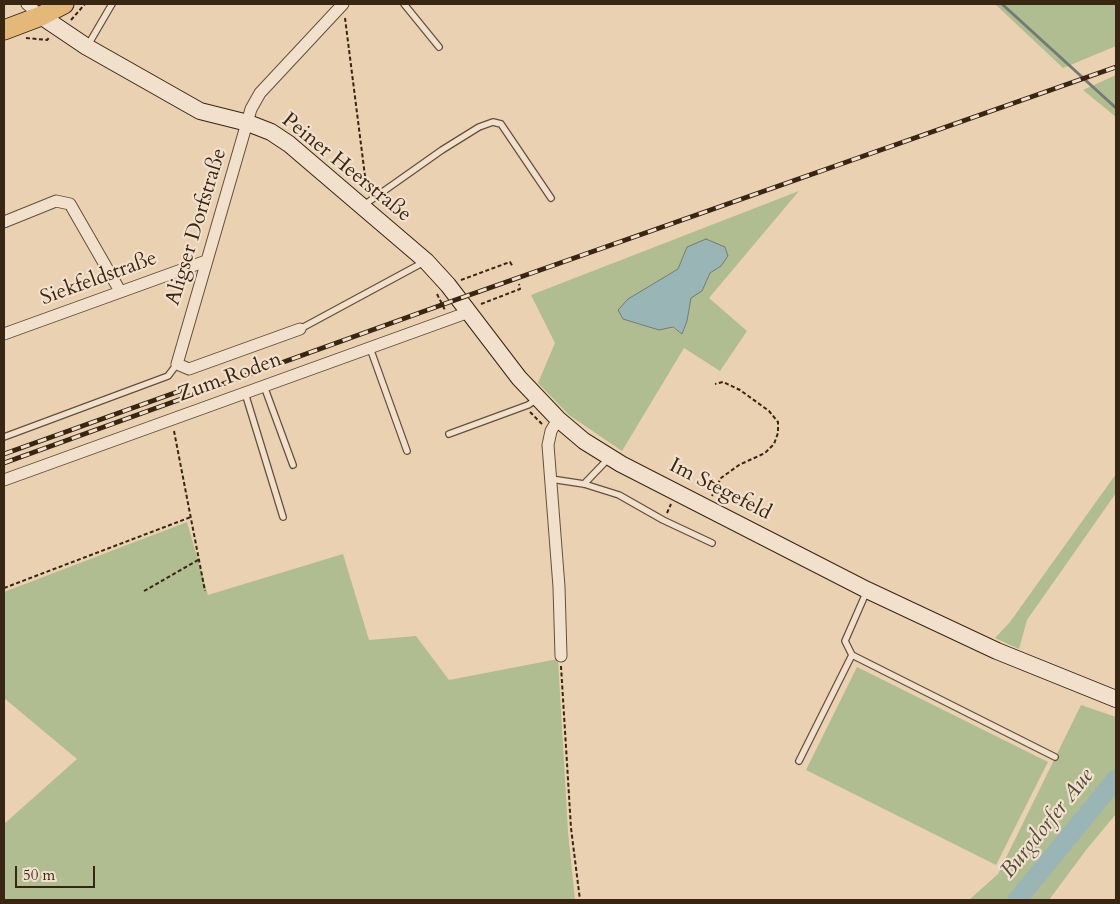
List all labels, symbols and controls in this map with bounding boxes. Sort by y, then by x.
street label: Peiner Heerstraße [276,108,416,228]
street label: Aligser Dorfstraße [161,146,233,308]
street label: Siekfeldstraße [37,246,161,312]
street label: Zum Roden [175,348,285,408]
street label: Im Stegefeld [665,454,775,526]
water label: Burgdorfer Aue [996,764,1100,884]
scale bar [18,856,98,888]
text: 50 m [23,865,55,885]

